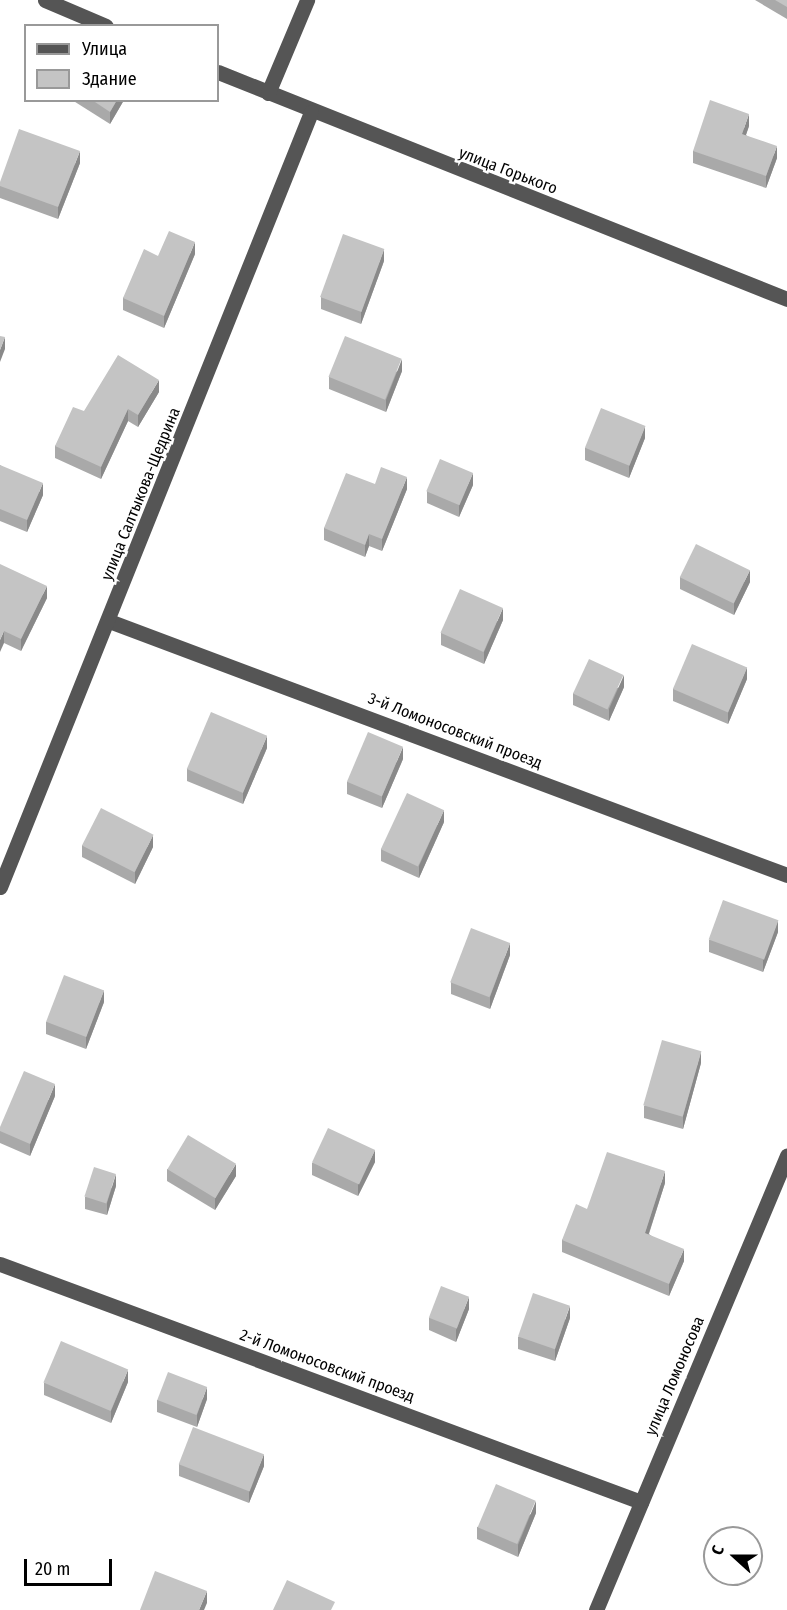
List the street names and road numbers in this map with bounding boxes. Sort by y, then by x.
street label: улица Горького [456,143,560,199]
street label: улица Салтыкова-Щедрина [97,405,185,583]
street label: 3-й Ломоносовский проезд [365,689,545,773]
street label: улица Ломоносова [641,1314,709,1438]
street label: 2-й Ломоносовский проезд [237,1325,417,1407]

